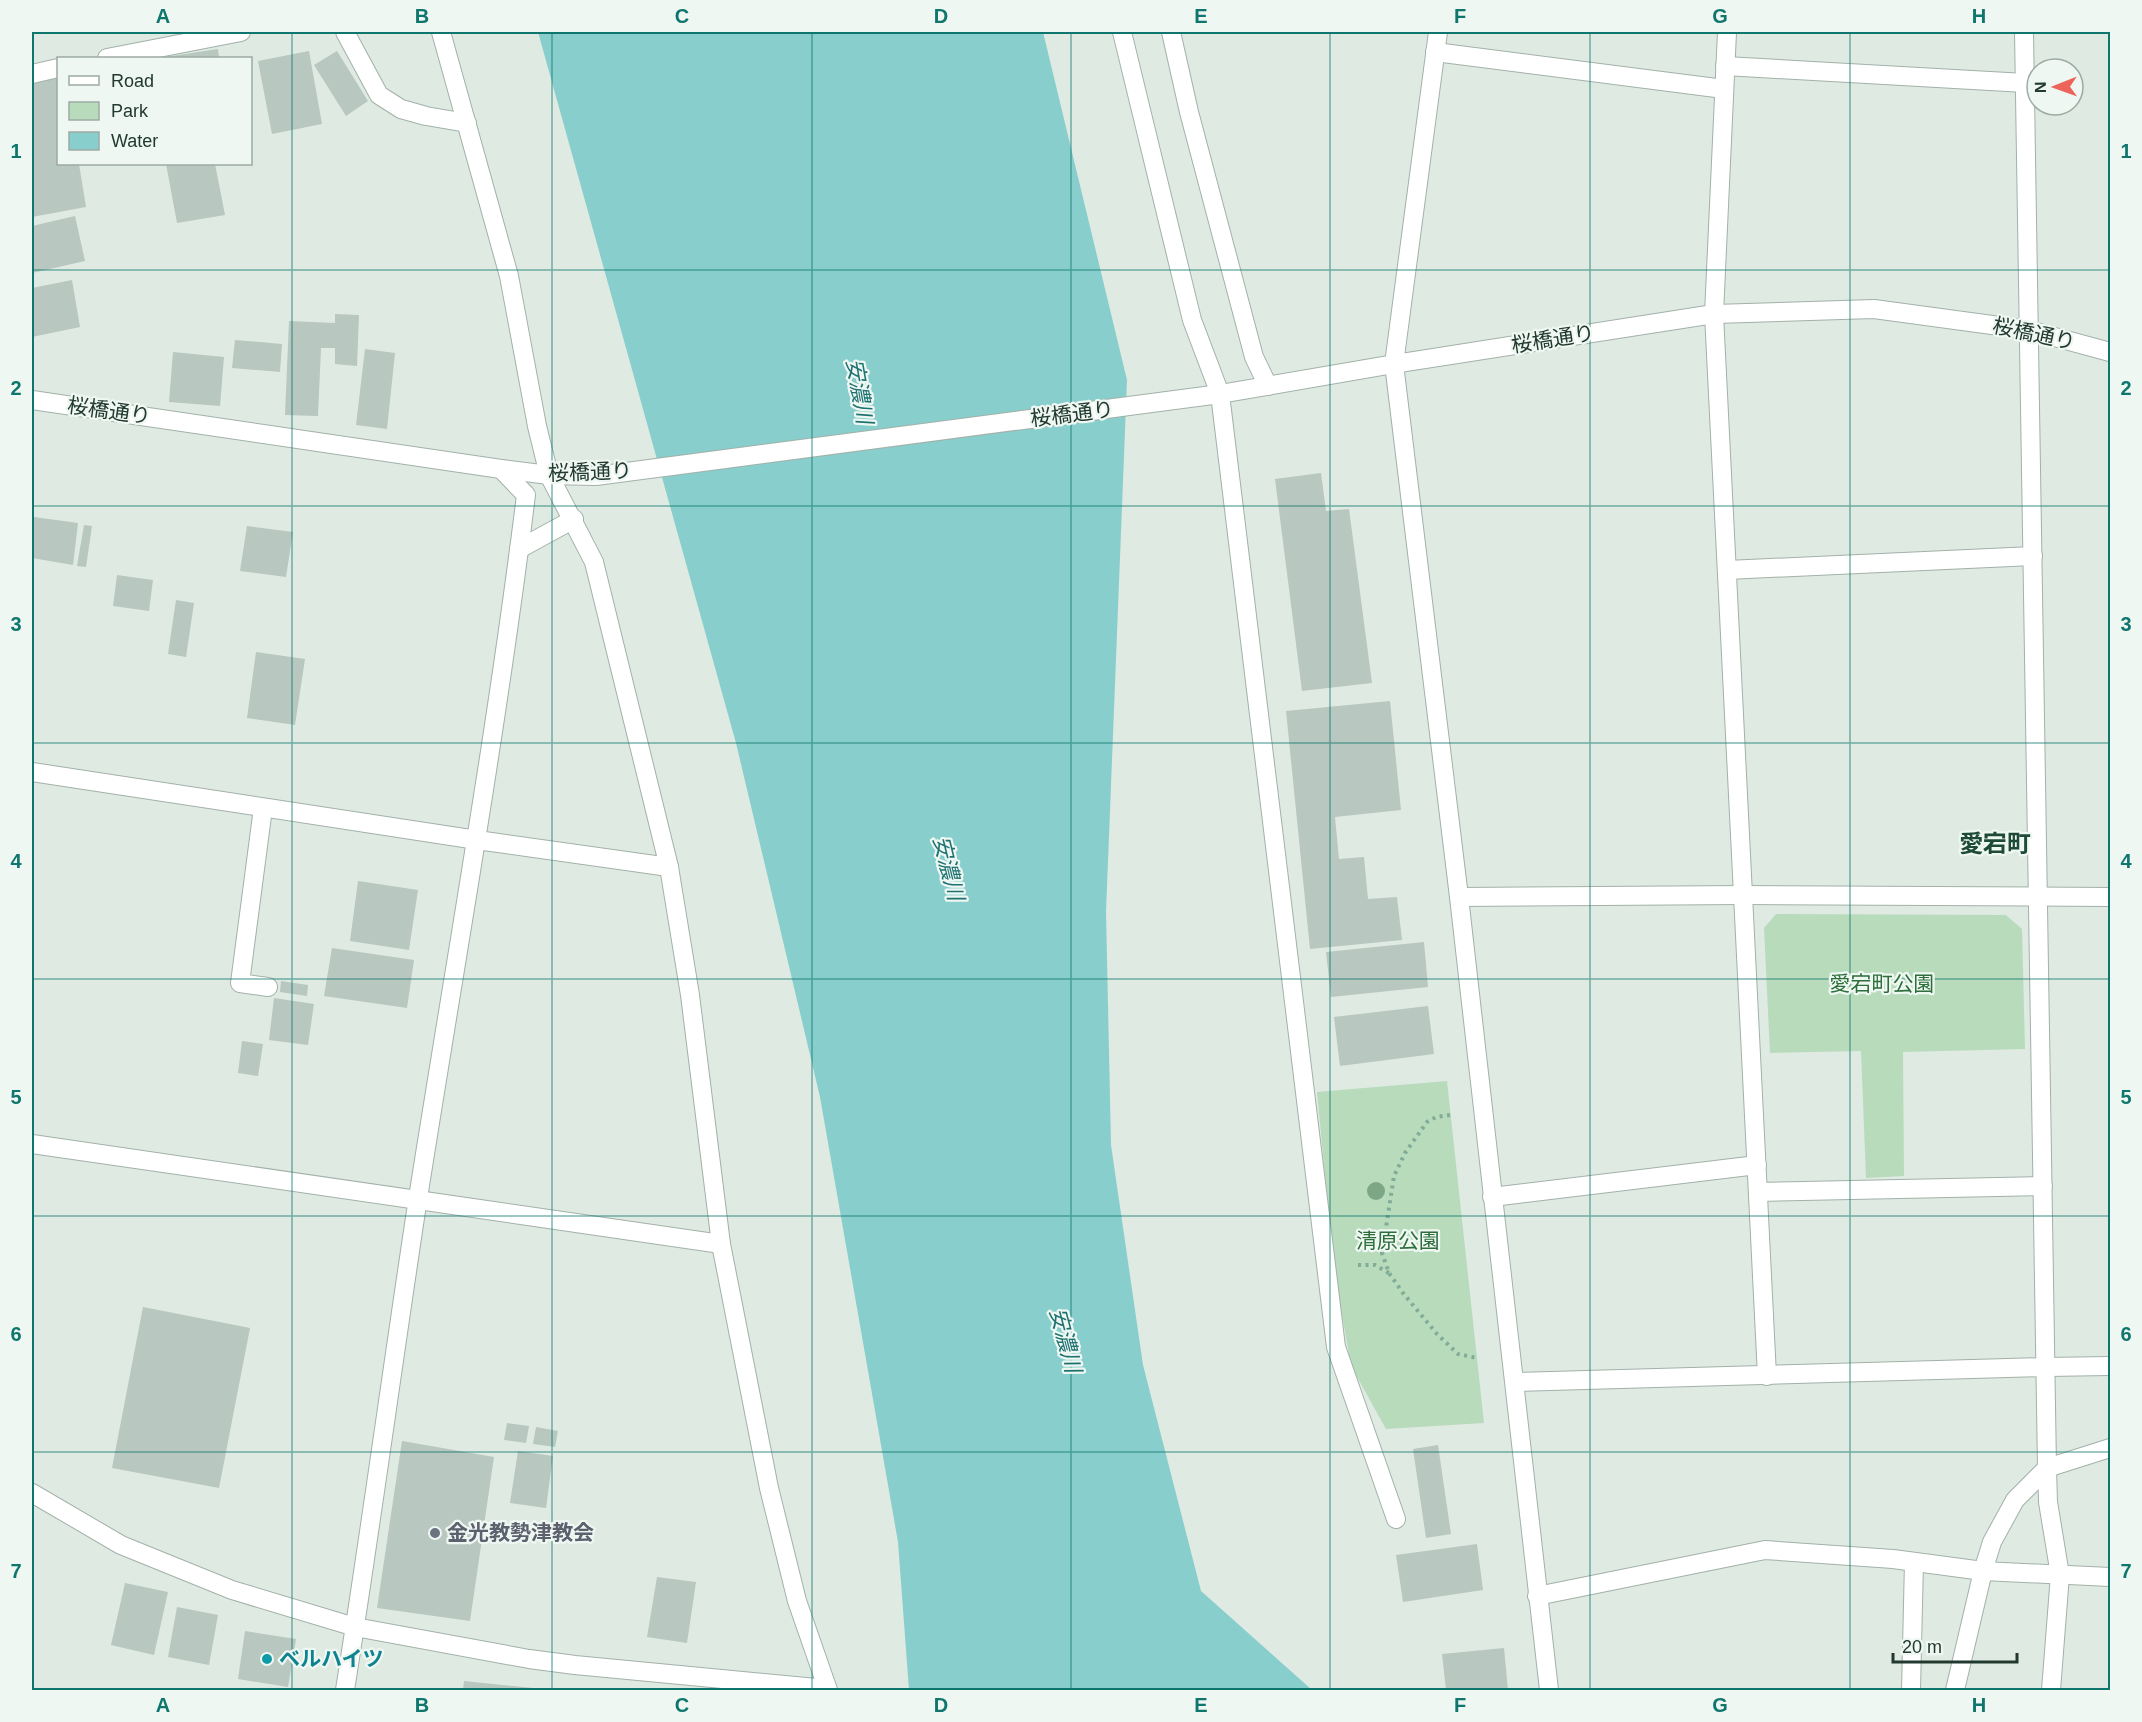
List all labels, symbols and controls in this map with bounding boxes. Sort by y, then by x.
text: A [156,5,170,27]
text: B [415,5,429,27]
text: C [675,5,689,27]
text: D [934,5,948,27]
text: E [1194,5,1208,27]
text: F [1454,5,1466,27]
text: G [1712,5,1728,27]
text: H [1972,5,1986,27]
legend [57,57,252,165]
north arrow [2025,57,2085,117]
text: Road [111,71,154,91]
text: N [2032,81,2049,93]
text: Park [111,101,149,121]
text: Water [111,131,158,151]
text: 1 [10,140,22,162]
text: 1 [2120,140,2132,162]
street label: 桜橋通り [1991,314,2078,353]
street label: 桜橋通り [1510,321,1596,356]
water label: 安濃川 [841,356,878,428]
text: 2 [10,377,22,399]
text: 2 [2120,377,2132,399]
street label: 桜橋通り [66,393,152,428]
street label: 桜橋通り [1029,397,1115,430]
street label: 桜橋通り [548,459,632,484]
text: 3 [10,613,22,635]
text: 3 [2120,613,2132,635]
district label: 愛宕町 [1959,830,2031,857]
water label: 安濃川 [928,833,969,905]
text: 4 [10,850,22,872]
text: 4 [2120,850,2132,872]
park label: 愛宕町公園 [1830,972,1935,995]
text: 5 [10,1086,22,1108]
text: 5 [2120,1086,2132,1108]
park label: 清原公園 [1356,1229,1440,1252]
water label: 安濃川 [1045,1305,1087,1377]
text: 6 [10,1323,22,1345]
text: 6 [2120,1323,2132,1345]
place label: 金光教勢津教会 [447,1521,594,1544]
marker: 金光教勢津教会 [428,1526,442,1540]
text: 7 [10,1560,22,1582]
text: 7 [2120,1560,2132,1582]
scale bar [1893,1626,2018,1664]
text: 20 m [1902,1637,1942,1657]
place label: ベルハイツ [279,1647,384,1670]
marker: ベルハイツ [260,1652,274,1666]
text: A [156,1694,170,1716]
text: B [415,1694,429,1716]
text: C [675,1694,689,1716]
text: D [934,1694,948,1716]
text: E [1194,1694,1208,1716]
text: F [1454,1694,1466,1716]
text: G [1712,1694,1728,1716]
text: H [1972,1694,1986,1716]

